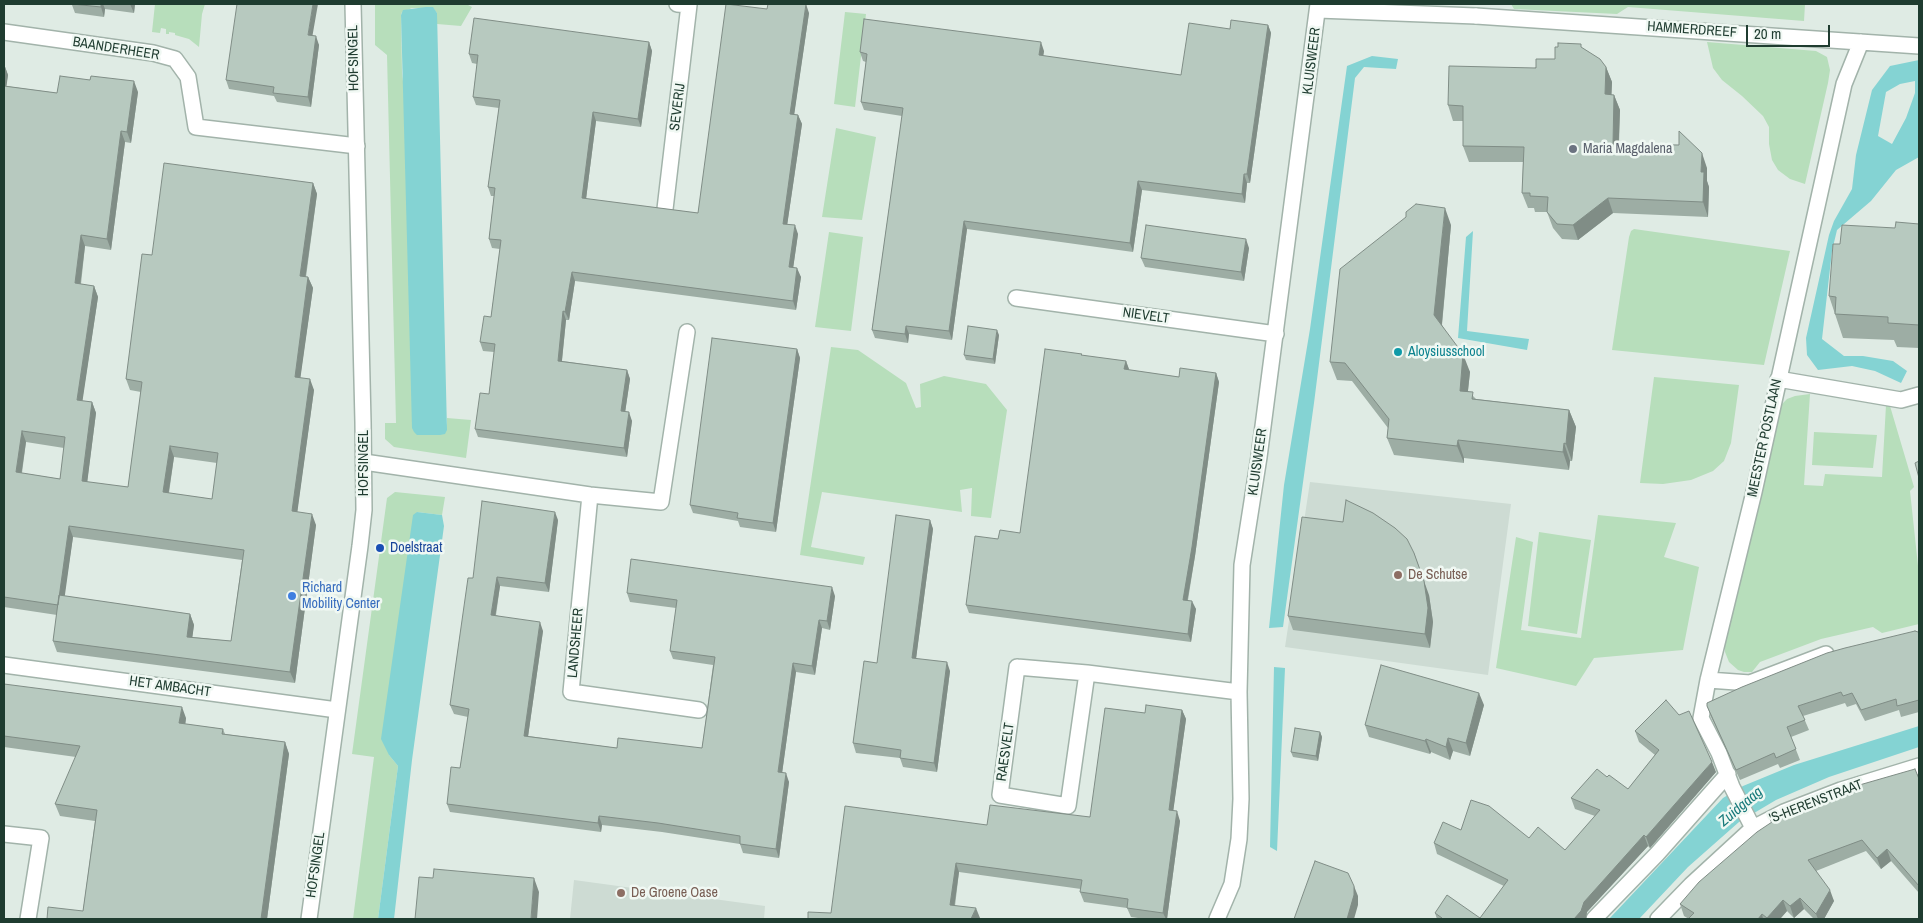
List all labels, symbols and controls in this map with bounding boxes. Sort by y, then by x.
scale bar [1748,15,1832,47]
street label: HAMMERDREEF [1647,18,1737,42]
text: 20 m [1754,23,1781,44]
street label: HOFSINGEL [345,25,363,91]
street label: KLUISWEER [1300,26,1324,96]
street label: BAANDERHEER [72,34,160,64]
street label: SEVERIJ [667,82,689,132]
place label: Maria Magdalena [1583,141,1672,157]
marker: Maria Magdalena [1567,143,1579,155]
street label: NIEVELT [1122,304,1170,328]
place label: Aloysiusschool [1408,344,1485,360]
marker: Aloysiusschool [1392,346,1404,358]
street label: MEESTER POSTLAAN [1744,378,1786,498]
street label: KLUISWEER [1245,427,1271,497]
street label: HOFSINGEL [356,430,372,496]
place label: Doelstraat [390,540,442,556]
marker: Doelstraat [374,542,386,554]
place label: De Schutse [1408,567,1467,583]
marker: De Schutse [1392,569,1404,581]
place label: Richard Mobility Center [302,580,380,612]
marker: Richard Mobility Center [286,590,298,602]
street label: LANDSHEER [565,607,587,679]
street label: HET AMBACHT [128,673,212,701]
street label: RAESVELT [994,722,1018,782]
street label: 'S-HERENSTRAAT [1767,777,1865,827]
water label: Zuidgaag [1715,783,1767,831]
street label: HOFSINGEL [303,831,329,899]
place label: De Groene Oase [631,885,718,901]
marker: De Groene Oase [615,887,627,899]

